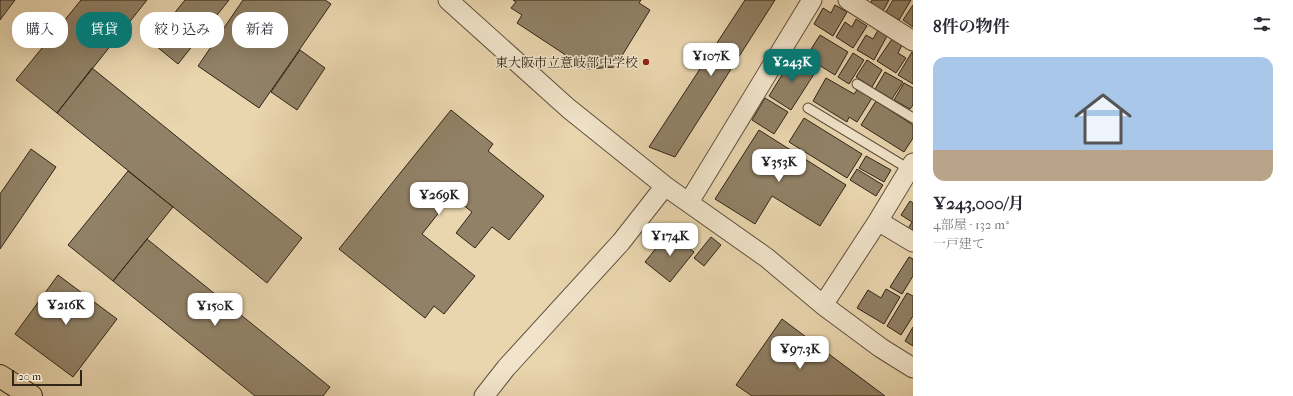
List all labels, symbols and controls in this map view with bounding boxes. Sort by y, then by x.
chip: 購入 [12,12,68,48]
chip: 賃貸 [76,12,132,48]
chip: 絞り込み [140,12,224,48]
chip: 新着 [232,12,288,48]
icon: filters [1251,13,1273,35]
text: 8件の物件 [933,16,1010,36]
pin: ¥107K [683,43,739,77]
text: ¥107K [692,48,730,63]
pin: ¥243K [764,49,820,83]
text: ¥243K [772,54,812,69]
place label: 東大阪市立意岐部中学校 [495,55,638,70]
marker: 東大阪市立意岐部中学校 [641,57,651,67]
icon: home [1067,83,1139,155]
pin: ¥353K [751,149,807,183]
text: ¥353K [761,154,797,169]
pin: ¥269K [411,182,467,216]
text: ¥269K [419,187,459,202]
text: ¥243,000/月 [933,193,1025,213]
text: 4部屋 · 132 m² [933,217,1009,232]
pin: ¥174K [642,223,698,257]
text: ¥174K [651,228,689,243]
text: 一戸建て [933,236,985,251]
pin: ¥216K [38,292,94,326]
pin: ¥150K [187,293,243,327]
text: ¥216K [47,297,85,312]
text: ¥150K [197,298,233,313]
pin: ¥97.3K [767,336,833,370]
text: ¥97.3K [780,341,820,356]
scale bar [12,368,82,387]
text: 20 m [18,370,41,383]

